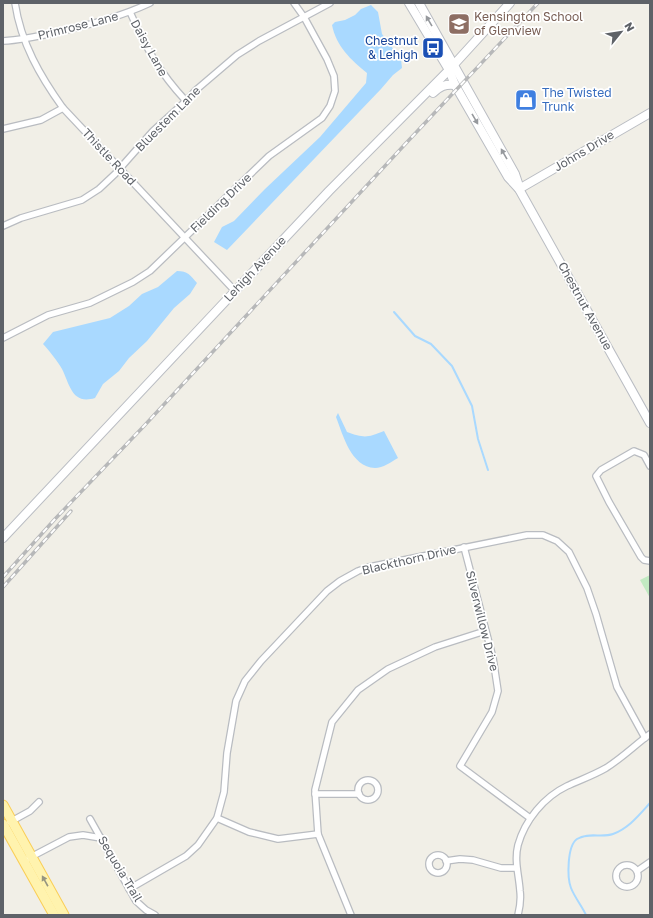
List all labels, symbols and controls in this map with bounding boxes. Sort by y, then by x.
street label: Primrose Lane [36,8,120,43]
place label: Kensington School of Glenview [474,9,583,38]
school or university icon: Kensington School of Glenview [446,11,472,37]
north arrow [601,12,641,52]
one-way arrow [426,16,433,27]
street label: Daisy Lane [128,17,171,79]
text: N [622,20,638,34]
place label: Chestnut & Lehigh [365,33,418,62]
bus stop icon: Chestnut & Lehigh [420,35,446,61]
street label: Bluestem Lane [132,83,203,154]
place label: The Twisted Trunk [542,85,612,114]
shop icon: The Twisted Trunk [513,87,539,113]
one-way arrow [471,113,478,125]
street label: Thistle Road [79,125,139,188]
street label: Johns Drive [551,127,617,174]
one-way arrow [500,148,507,160]
street label: Fielding Drive [187,170,254,236]
street label: Lehigh Avenue [220,233,289,305]
street label: Chestnut Avenue [555,259,616,352]
street label: Blackthorn Drive [360,541,458,578]
street label: Silverwillow Drive [463,569,502,673]
street label: Sequoia Trail [95,833,146,905]
one-way arrow [41,875,48,887]

